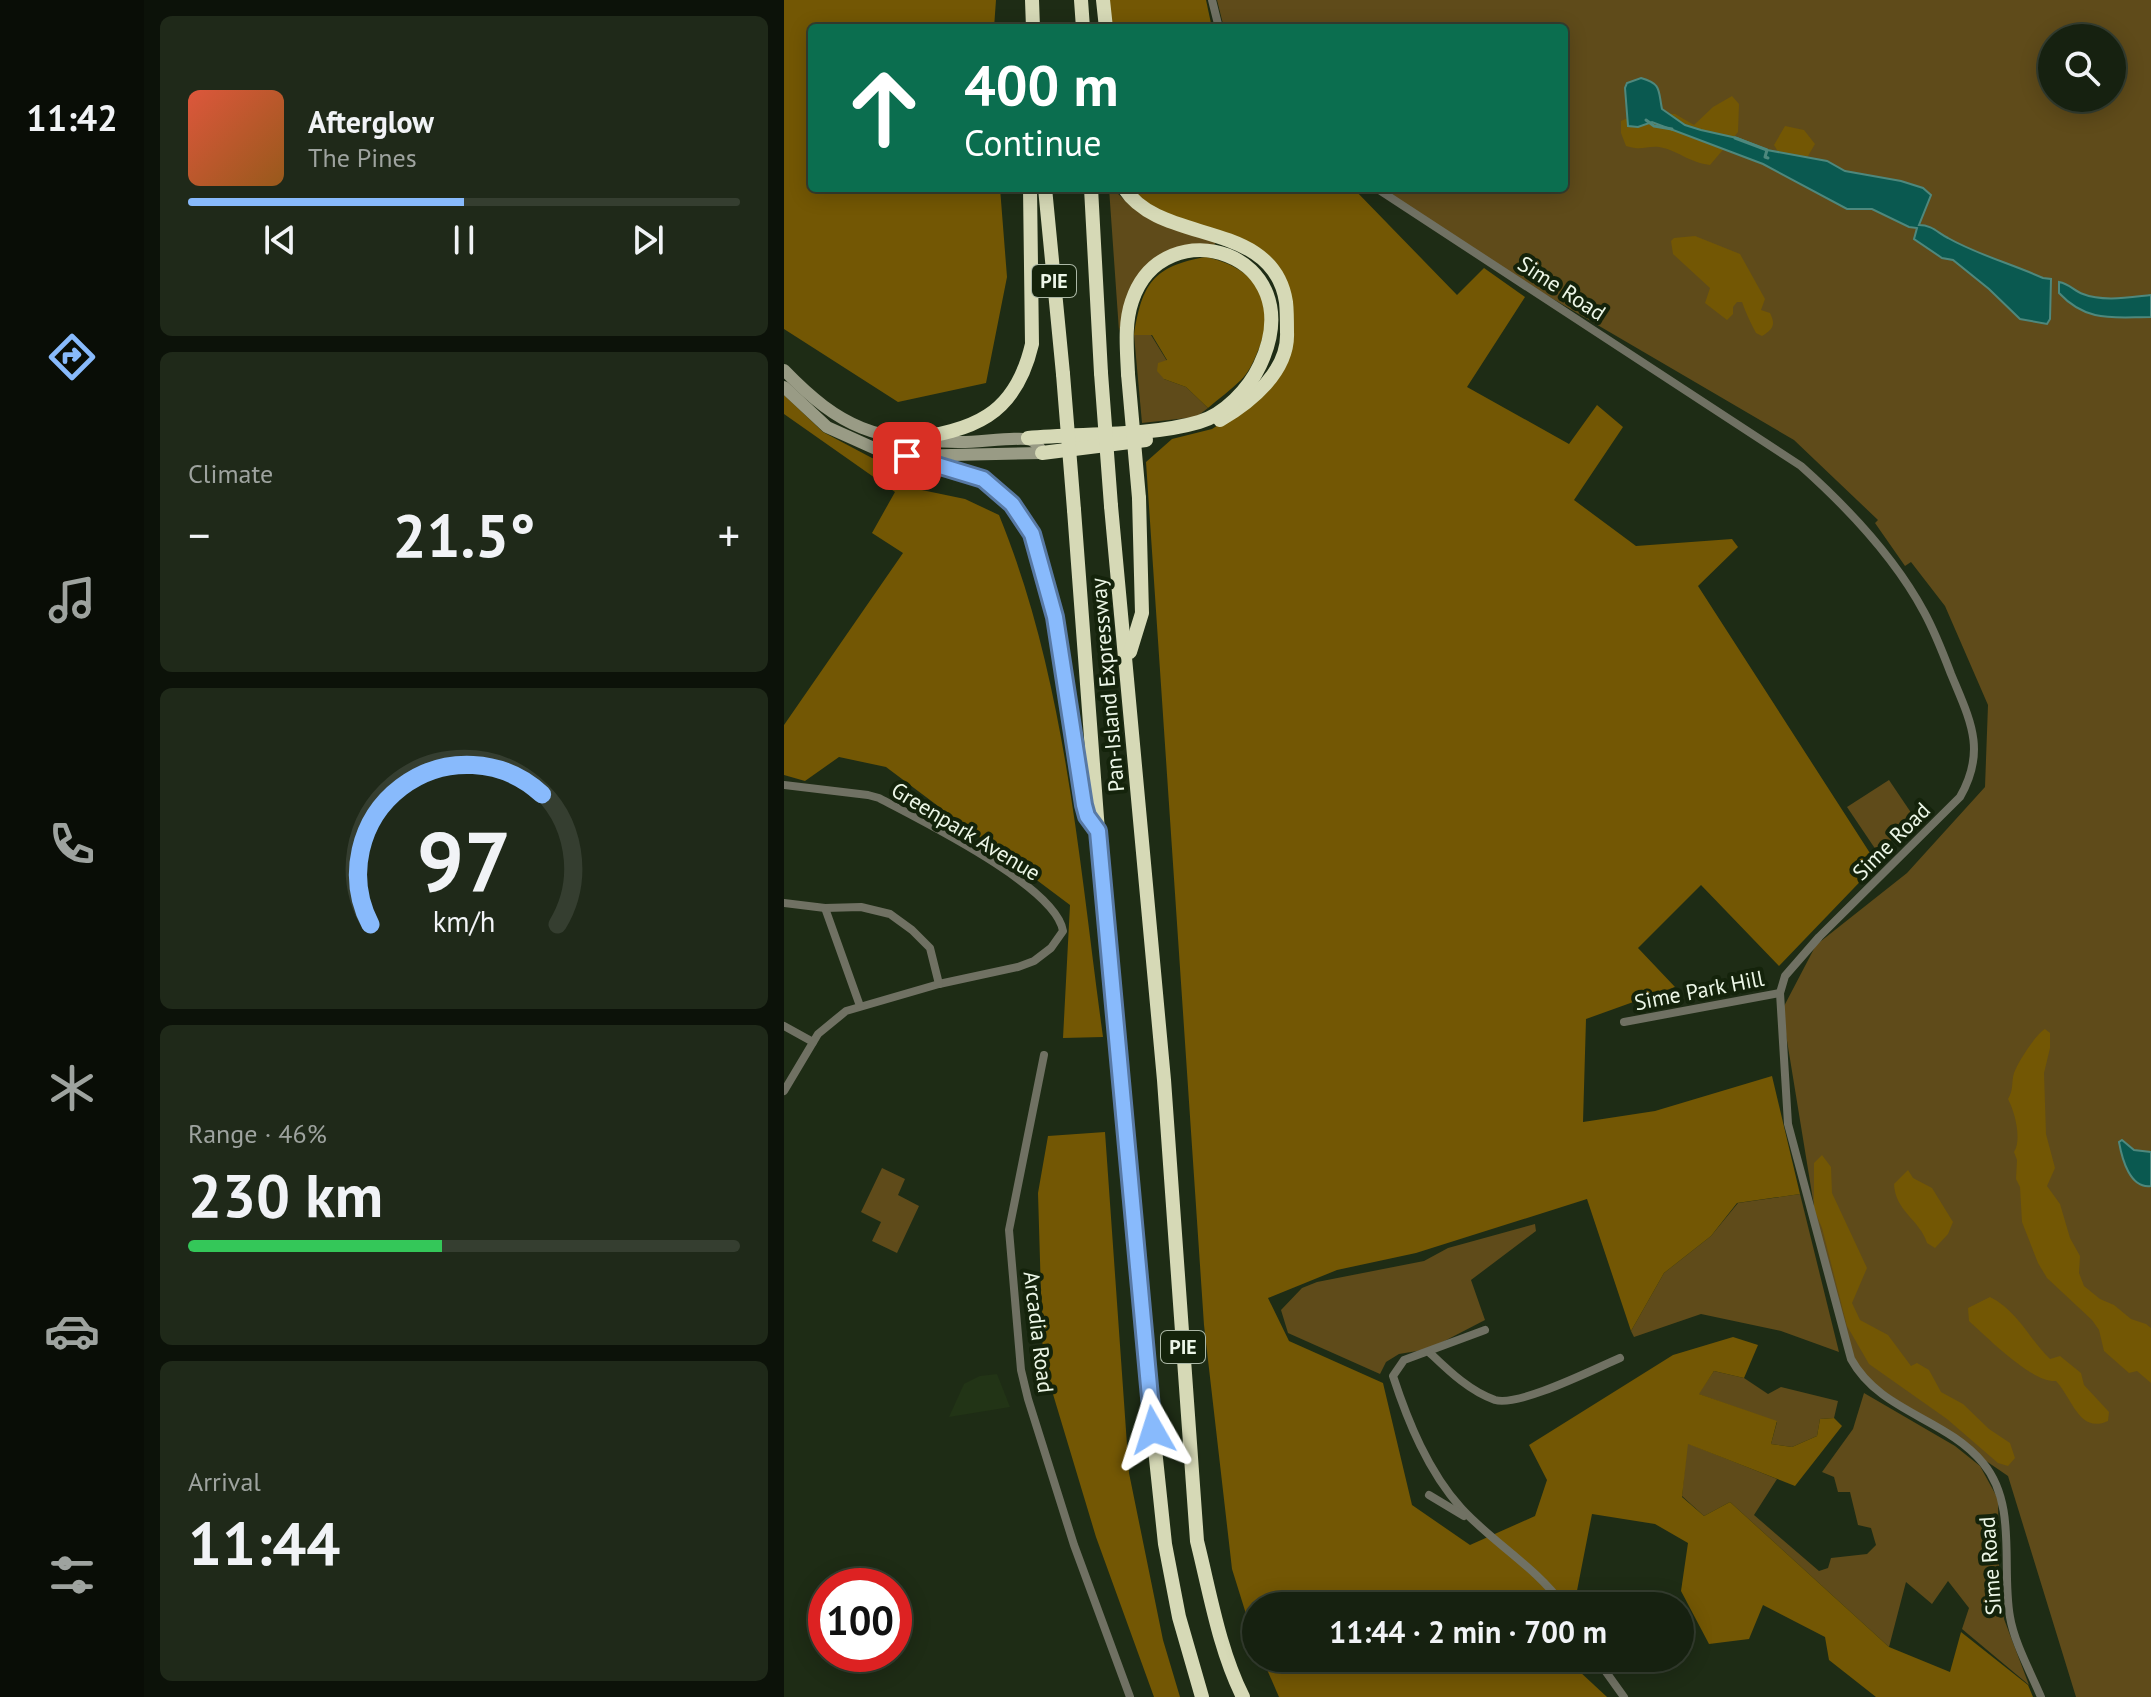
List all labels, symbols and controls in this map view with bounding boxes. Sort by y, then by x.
map controls [2038,24,2126,112]
button: search [2038,24,2126,112]
text: 400 m [964,49,1119,121]
icon: ahead [832,56,936,160]
text: 11:42 [26,94,118,141]
text: Afterglow [308,102,434,141]
text: Continue [964,119,1102,166]
text: The Pines [308,141,417,174]
icon: previous [258,218,302,262]
icon: pause [442,218,486,262]
icon: next [626,218,670,262]
street label: Sime Road [1513,249,1611,327]
road number: PIE [1032,265,1076,297]
icon: directions [44,329,100,385]
pin [873,422,941,490]
icon: arrive [885,434,929,478]
text: Climate [188,457,273,490]
text: 21.5° [392,496,536,574]
text: − [188,506,210,563]
text: + [718,506,740,563]
icon: music [44,572,100,628]
street label: Pan-Island Expressway [1084,576,1130,793]
street label: Greenpark Avenue [886,775,1046,887]
street label: Sime Road [1846,796,1936,886]
text: 97 [417,805,511,913]
icon: phone [44,816,100,872]
text: km/h [433,903,495,940]
street label: Sime Park Hill [1632,964,1767,1016]
icon: climate [44,1060,100,1116]
text: Range · 46% [188,1117,327,1150]
text: 230 km [188,1156,383,1234]
street label: Arcadia Road [1018,1270,1060,1394]
icon: car [44,1303,100,1359]
road number: PIE [1161,1331,1205,1363]
position arrow [1111,1388,1195,1472]
text: Arrival [188,1465,261,1498]
text: 11:44 [188,1504,340,1582]
street label: Sime Road [1973,1516,2007,1616]
icon: filters [44,1547,100,1603]
speed limit sign: 100 [808,1568,912,1672]
text: 11:44 · 2 min · 700 m [1329,1612,1607,1651]

